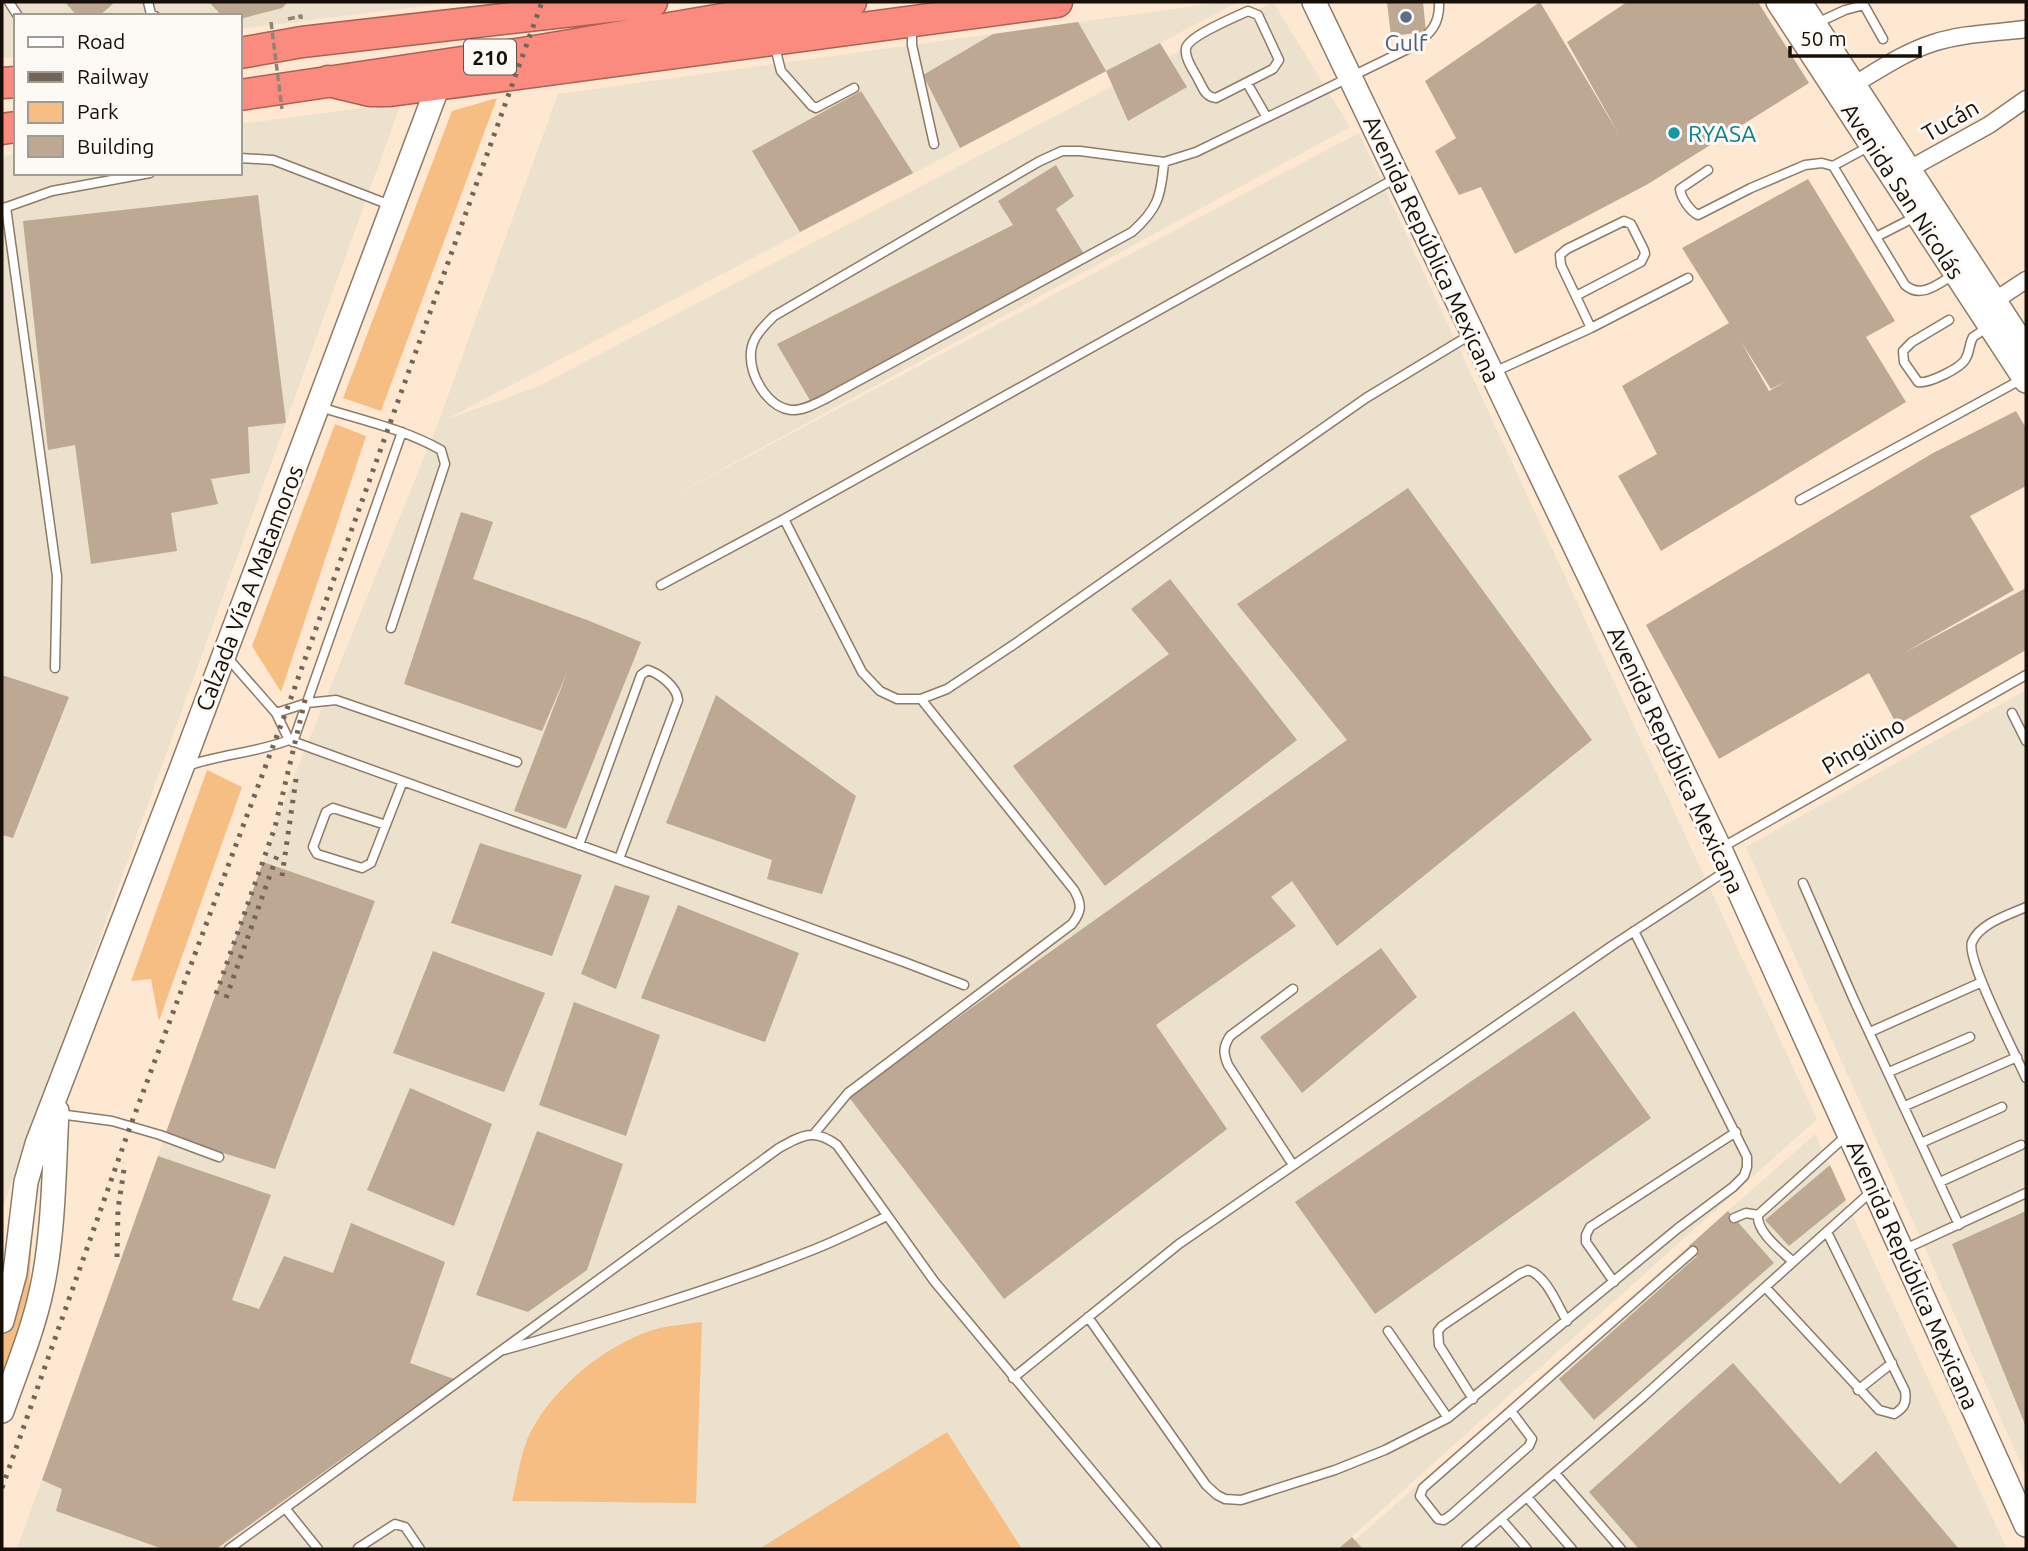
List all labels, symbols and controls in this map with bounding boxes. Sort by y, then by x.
marker: Gulf [1398,9,1414,25]
legend [14,14,242,175]
scale bar [1790,14,1920,58]
text: 50 m [1800,26,1847,50]
text: Road [77,29,125,53]
place label: Gulf [1384,30,1428,55]
road number: 210 [464,40,516,74]
text: Railway [77,64,149,88]
street label: Tucán [1917,94,1983,146]
text: Park [77,99,119,123]
street label: Avenida San Nicolás [1837,99,1969,283]
street label: Avenida República Mexicana [1359,112,1505,386]
place label: RYASA [1688,121,1756,146]
marker: RYASA [1666,125,1682,141]
text: Building [77,134,154,158]
street label: Calzada Vía A Matamoros [191,462,307,714]
street label: Avenida República Mexicana [1603,623,1749,897]
street label: Pingüino [1817,711,1909,779]
street label: Avenida República Mexicana [1842,1137,1984,1413]

